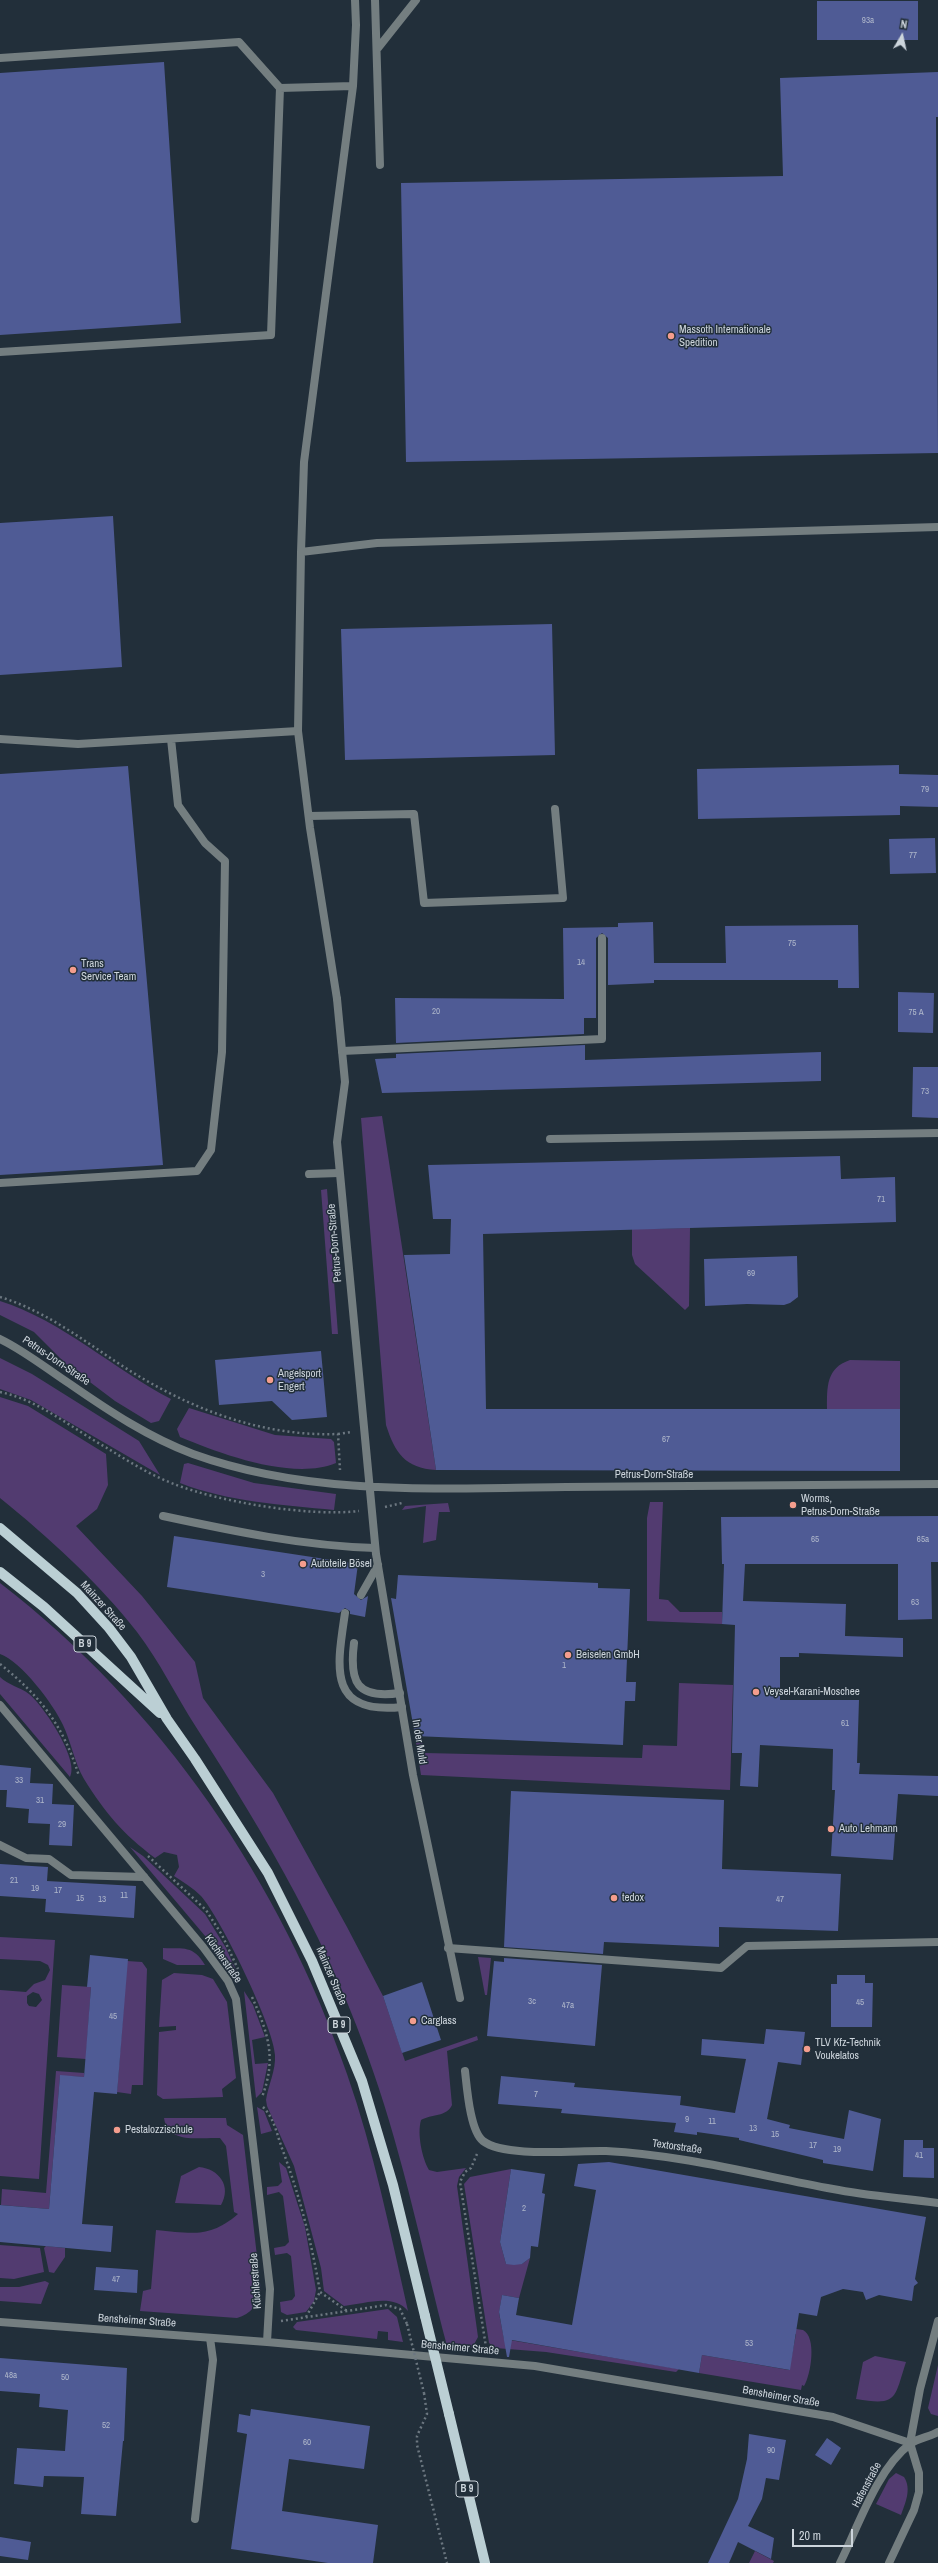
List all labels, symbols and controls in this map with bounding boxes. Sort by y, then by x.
house number: 93a [862,16,874,26]
north arrow [882,16,922,56]
text: N [900,17,908,32]
place label: Massoth Internationale Spedition [679,323,771,349]
marker: Massoth Internationale Spedition [666,331,676,341]
house number: 79 [921,785,929,795]
house number: 77 [909,851,917,861]
house number: 75 [788,939,796,949]
place label: Trans Service Team [81,957,136,983]
house number: 14 [577,958,585,968]
marker: Trans Service Team [68,965,78,975]
house number: 20 [432,1007,440,1017]
house number: 75 A [908,1008,924,1018]
house number: 73 [921,1087,929,1097]
house number: 71 [877,1195,885,1205]
street label: Petrus-Dorn-Straße [325,1203,345,1283]
house number: 69 [747,1269,755,1279]
street label: Petrus-Dorn-Straße [20,1334,92,1388]
place label: Angelsport Engert [278,1367,321,1393]
marker: Angelsport Engert [265,1375,275,1385]
house number: 67 [662,1435,670,1445]
street label: Petrus-Dorn-Straße [615,1468,693,1482]
place label: Worms, Petrus-Dorn-Straße [801,1492,880,1518]
marker: Worms, Petrus-Dorn-Straße [788,1500,798,1510]
house number: 65 [811,1535,819,1545]
house number: 65a [917,1535,929,1545]
place label: Autoteile Bösel [311,1557,372,1571]
marker: Autoteile Bösel [298,1559,308,1569]
house number: 3 [261,1570,265,1580]
street label: Mainzer Straße [77,1578,129,1634]
house number: 63 [911,1598,919,1608]
road number: B 9 [74,1636,96,1652]
place label: Beiselen GmbH [576,1648,640,1662]
marker: Beiselen GmbH [563,1650,573,1660]
house number: 1 [562,1661,566,1671]
place label: Veysel-Karani-Moschee [764,1685,860,1699]
marker: Veysel-Karani-Moschee [751,1687,761,1697]
street label: In der Muld [409,1719,429,1765]
house number: 61 [841,1719,849,1729]
house number: 33 [15,1776,23,1786]
house number: 31 [36,1796,44,1806]
house number: 29 [58,1820,66,1830]
place label: Auto Lehmann [839,1822,898,1836]
marker: Auto Lehmann [826,1824,836,1834]
house number: 21 [10,1876,18,1886]
house number: 19 [31,1884,39,1894]
house number: 17 [54,1886,62,1896]
house number: 11 [120,1891,128,1901]
place label: tedox [622,1891,644,1905]
marker: tedox [609,1893,619,1903]
house number: 15 [76,1894,84,1904]
house number: 13 [98,1895,106,1905]
house number: 47 [776,1895,784,1905]
street label: Küchlerstraße [201,1932,245,1986]
street label: Mainzer Straße [313,1945,349,2007]
house number: 3c [528,1997,536,2007]
house number: 45 [856,1998,864,2008]
house number: 47a [562,2001,574,2011]
house number: 45 [109,2012,117,2022]
place label: Carglass [421,2014,457,2028]
marker: Carglass [408,2016,418,2026]
road number: B 9 [328,2017,350,2033]
place label: TLV Kfz-Technik Voukelatos [815,2036,881,2062]
marker: TLV Kfz-Technik Voukelatos [802,2044,812,2054]
house number: 7 [534,2090,538,2100]
house number: 9 [685,2115,689,2125]
house number: 11 [708,2117,716,2127]
place label: Pestalozzischule [125,2123,193,2137]
house number: 13 [749,2124,757,2134]
marker: Pestalozzischule [112,2125,122,2135]
house number: 15 [771,2130,779,2140]
street label: Textorstraße [651,2137,703,2157]
house number: 17 [809,2141,817,2151]
house number: 19 [833,2145,841,2155]
house number: 41 [915,2151,923,2161]
house number: 2 [522,2204,526,2214]
street label: Küchlerstraße [247,2253,265,2309]
house number: 47 [112,2275,120,2285]
street label: Bensheimer Straße [98,2312,176,2330]
street label: Bensheimer Straße [420,2338,500,2358]
house number: 53 [745,2339,753,2349]
house number: 48a [5,2371,17,2381]
house number: 50 [61,2373,69,2383]
street label: Bensheimer Straße [741,2384,821,2410]
house number: 52 [102,2421,110,2431]
house number: 60 [303,2438,311,2448]
house number: 90 [767,2446,775,2456]
street label: Hafenstraße [850,2460,884,2510]
road number: B 9 [456,2481,478,2497]
scale bar [794,2521,855,2547]
text: 20 m [799,2528,821,2544]

